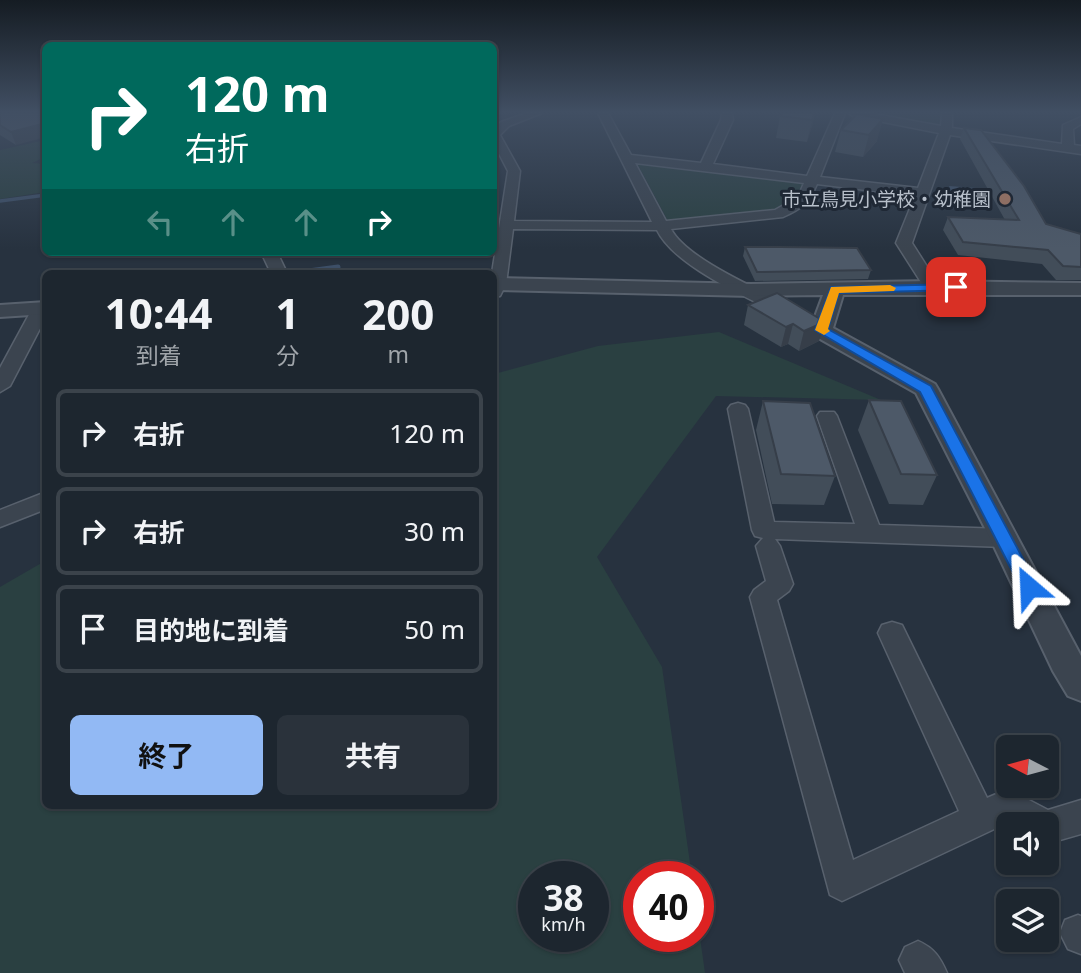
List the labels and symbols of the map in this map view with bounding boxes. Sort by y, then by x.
place label: 市立鳥見小学校・幼稚園 [782,186,991,212]
marker: 市立鳥見小学校・幼稚園 [997,191,1013,207]
pin [926,257,986,317]
position arrow [992,550,1066,624]
north arrow [996,735,1059,798]
speed limit sign: 40 [623,861,714,952]

